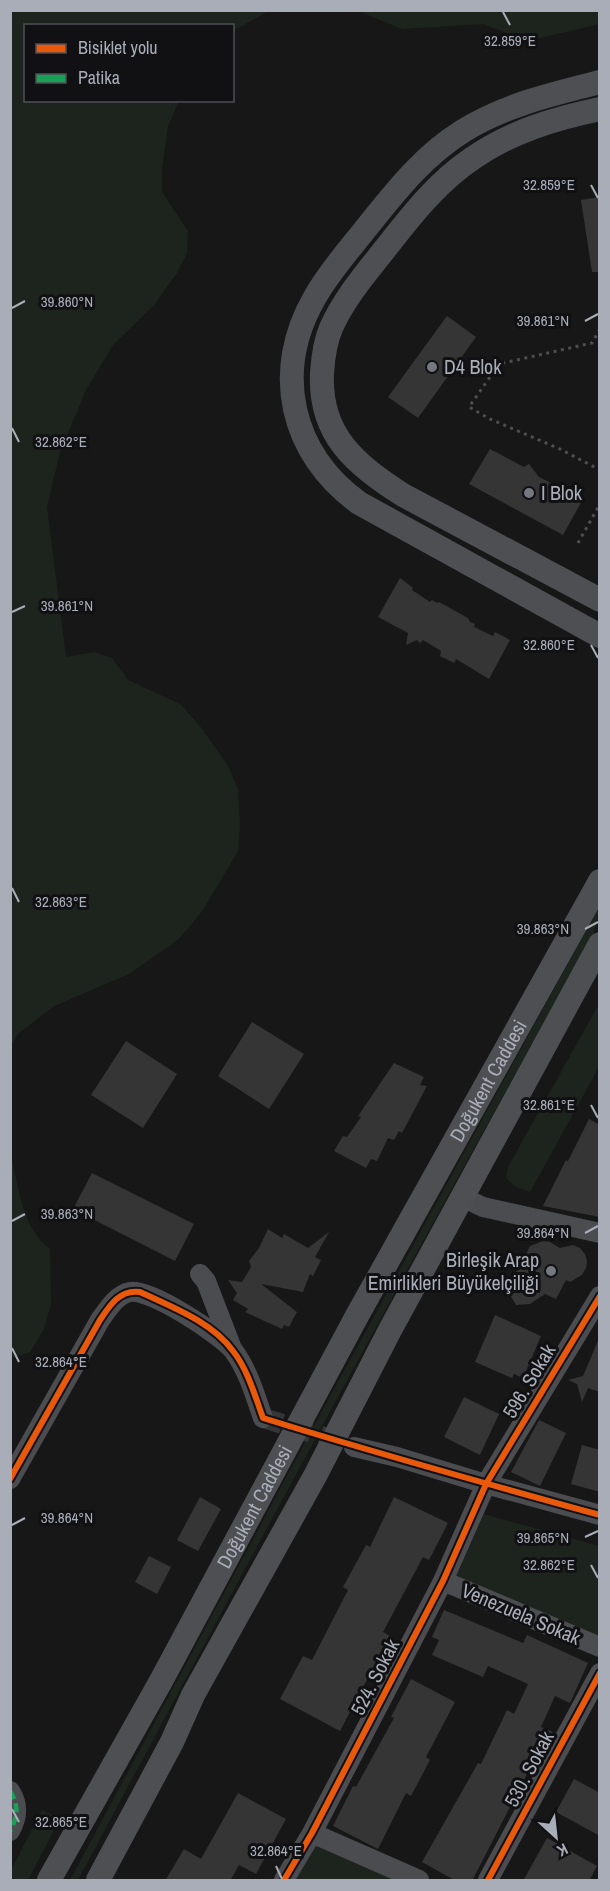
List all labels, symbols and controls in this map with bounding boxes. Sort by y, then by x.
legend [24,24,234,102]
text: 32.859°E [484,30,536,51]
text: Bisiklet yolu [78,35,158,60]
text: Patika [78,65,120,90]
text: 32.859°E [523,174,575,195]
text: 39.860°N [41,291,93,312]
text: 39.861°N [517,310,569,331]
place label: D4 Blok [444,353,502,380]
marker: D4 Blok [425,360,439,374]
text: 32.862°E [35,431,87,452]
place label: I Blok [541,479,583,506]
marker: I Blok [522,486,536,500]
text: 39.861°N [41,595,93,616]
text: 32.860°E [523,634,575,655]
text: 32.863°E [35,891,87,912]
text: 39.863°N [517,918,569,939]
street label: Doğukent Caddesi [443,1015,533,1146]
text: 32.861°E [523,1094,575,1115]
text: 39.863°N [41,1203,93,1224]
text: 39.864°N [517,1222,569,1243]
place label: Birleşik Arap Emirlikleri Büyükelçiliği [368,1246,539,1296]
marker: Birleşik Arap Emirlikleri Büyükelçiliği [544,1264,558,1278]
street label: 596. Sokak [496,1338,562,1423]
text: 32.864°E [35,1351,87,1372]
street label: Doğukent Caddesi [210,1440,298,1573]
text: 39.864°N [41,1507,93,1528]
text: 39.865°N [517,1527,569,1548]
text: 32.862°E [523,1554,575,1575]
street label: Venezuela Sokak [458,1576,586,1651]
street label: 524. Sokak [344,1633,406,1719]
street label: 530. Sokak [497,1725,560,1811]
north arrow [526,1807,586,1867]
text: 32.865°E [35,1811,87,1832]
text: K [553,1838,572,1863]
text: 32.864°E [250,1840,302,1861]

